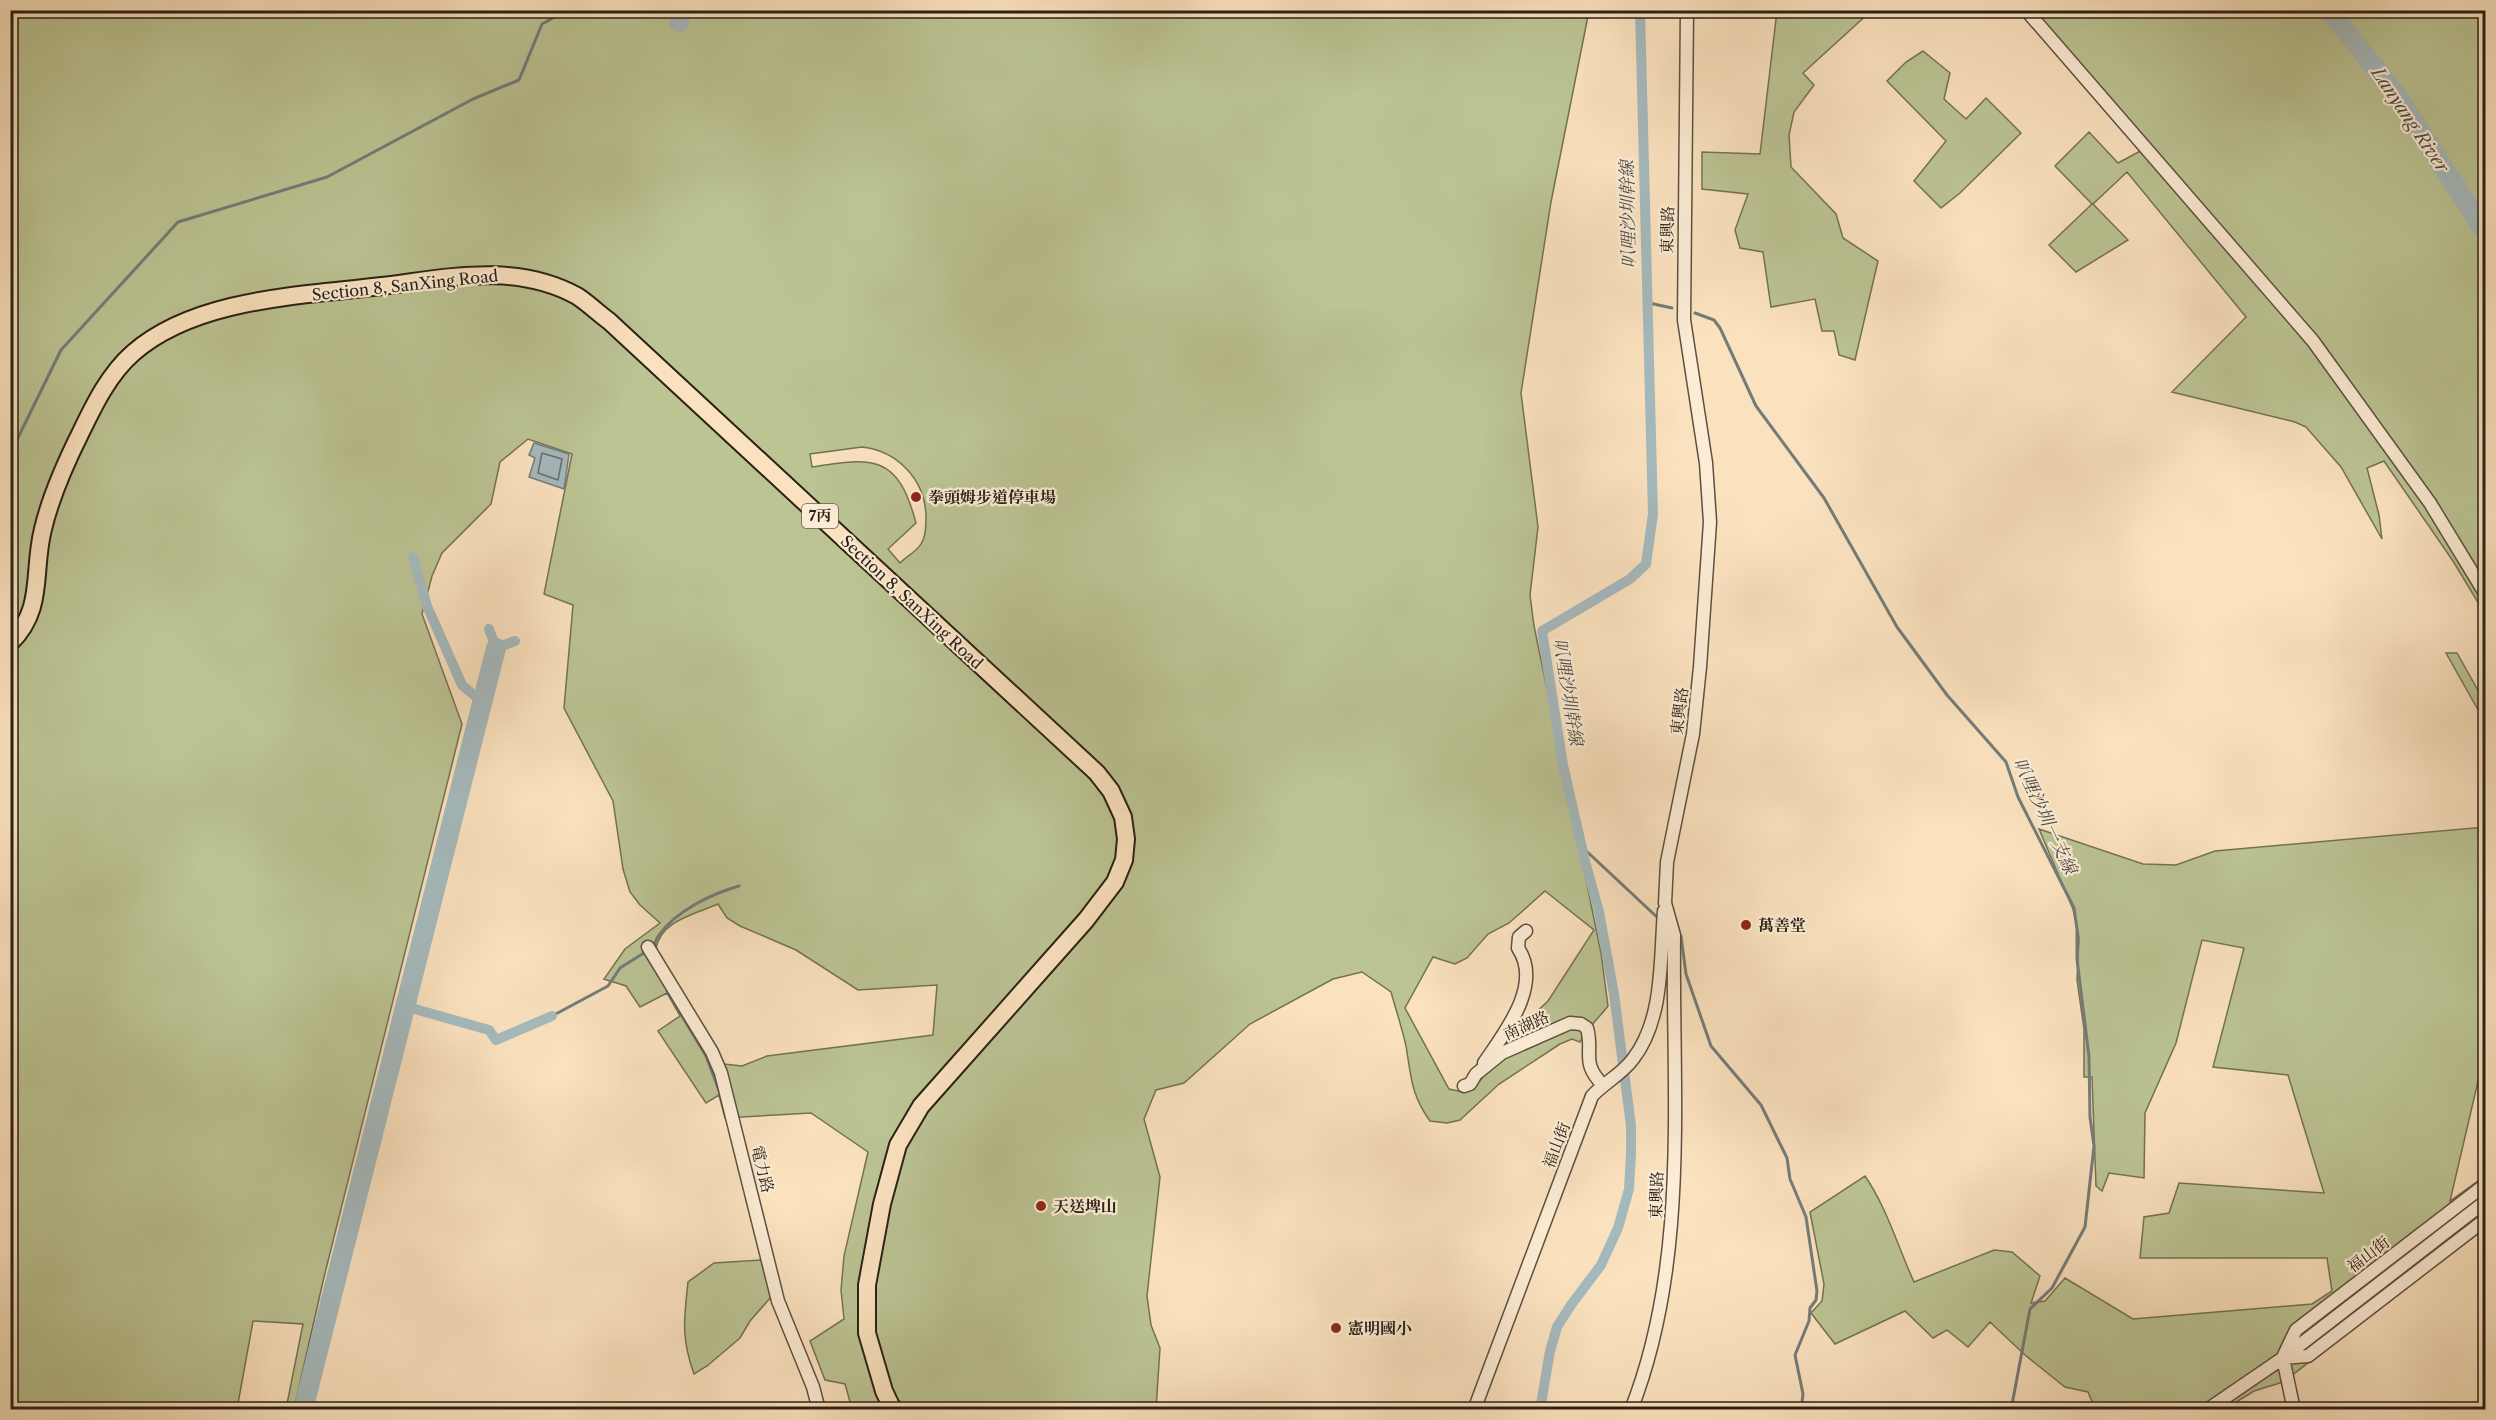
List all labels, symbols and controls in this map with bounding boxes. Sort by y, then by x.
water label: Lanyang River [2365,61,2454,178]
water label: 叭哩沙圳幹線 [1616,158,1640,268]
street label: 東興路 [1657,206,1677,254]
street label: Section 8, SanXing Road [311,265,499,305]
place label: 拳頭姆步道停車場 [928,487,1056,507]
marker: 拳頭姆步道停車場 [909,490,923,504]
road number: 7丙 [802,504,838,528]
street label: Section 8, SanXing Road [837,531,987,673]
water label: 叭哩沙圳幹線 [1549,637,1588,749]
street label: 東興路 [1666,686,1692,736]
water label: 叭哩沙圳一支線 [2008,754,2082,880]
place label: 萬善堂 [1758,915,1806,935]
marker: 萬善堂 [1739,918,1753,932]
street label: 南湖路 [1500,1006,1552,1044]
street label: 福山街 [1538,1119,1574,1171]
street label: 電力路 [747,1143,779,1195]
street label: 東興路 [1645,1171,1667,1219]
place label: 天送埤山 [1053,1196,1117,1216]
marker: 天送埤山 [1034,1199,1048,1213]
street label: 福山街 [2343,1232,2393,1276]
place label: 憲明國小 [1348,1318,1412,1338]
marker: 憲明國小 [1329,1321,1343,1335]

